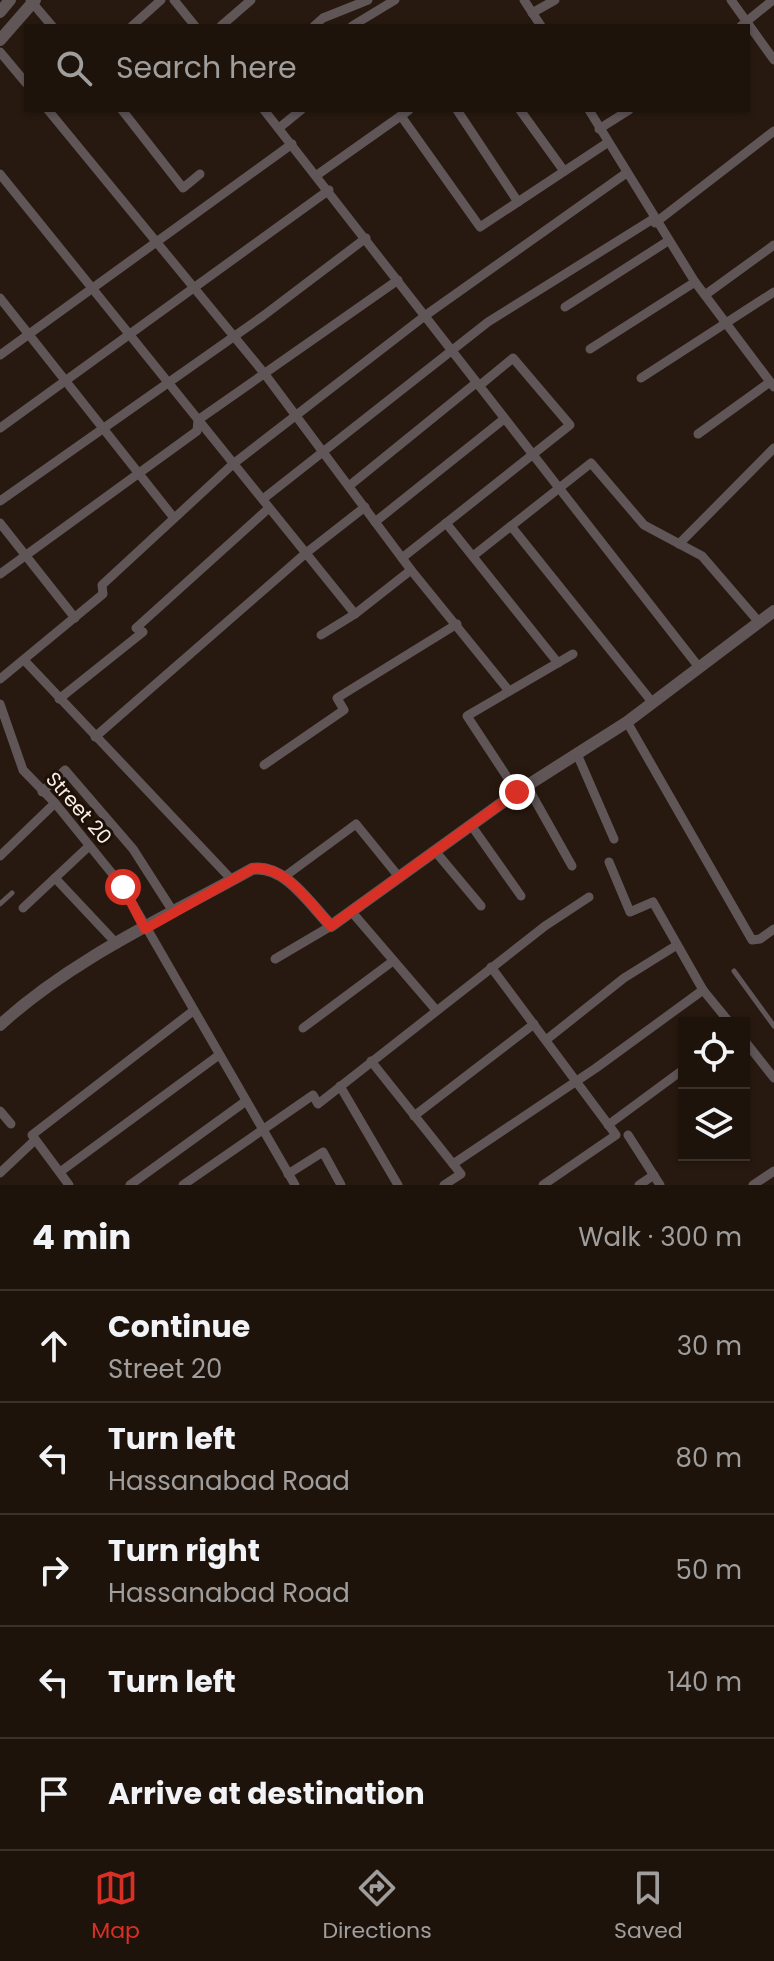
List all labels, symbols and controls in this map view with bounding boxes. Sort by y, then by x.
search box [24,24,750,112]
icon: search [52,46,96,90]
text: Search here [116,46,297,89]
street label: Street 20 [40,766,118,850]
route end [499,774,535,810]
route start [105,869,141,905]
map controls [678,1017,750,1161]
button: locate [678,1017,750,1089]
button: layers [678,1089,750,1161]
text: 4 min [32,1213,131,1261]
text: Walk · 300 m [578,1219,742,1255]
text: Continue [108,1305,250,1348]
icon: ahead [32,1324,76,1368]
text: 30 m [677,1328,742,1364]
text: Street 20 [108,1351,222,1387]
text: Turn left [108,1417,236,1460]
icon: left [32,1436,76,1480]
text: 80 m [676,1440,742,1476]
text: Hassanabad Road [108,1463,350,1499]
text: Turn right [108,1529,260,1572]
icon: right [32,1548,76,1592]
text: 50 m [676,1552,742,1588]
text: Hassanabad Road [108,1575,350,1611]
icon: left [32,1660,76,1704]
text: Turn left [108,1660,236,1703]
text: 140 m [667,1664,742,1700]
icon: arrive [32,1772,76,1816]
text: Arrive at destination [108,1772,425,1815]
tab: Map [91,1866,140,1947]
tab: Directions [322,1866,432,1947]
tab: Saved [614,1866,683,1947]

